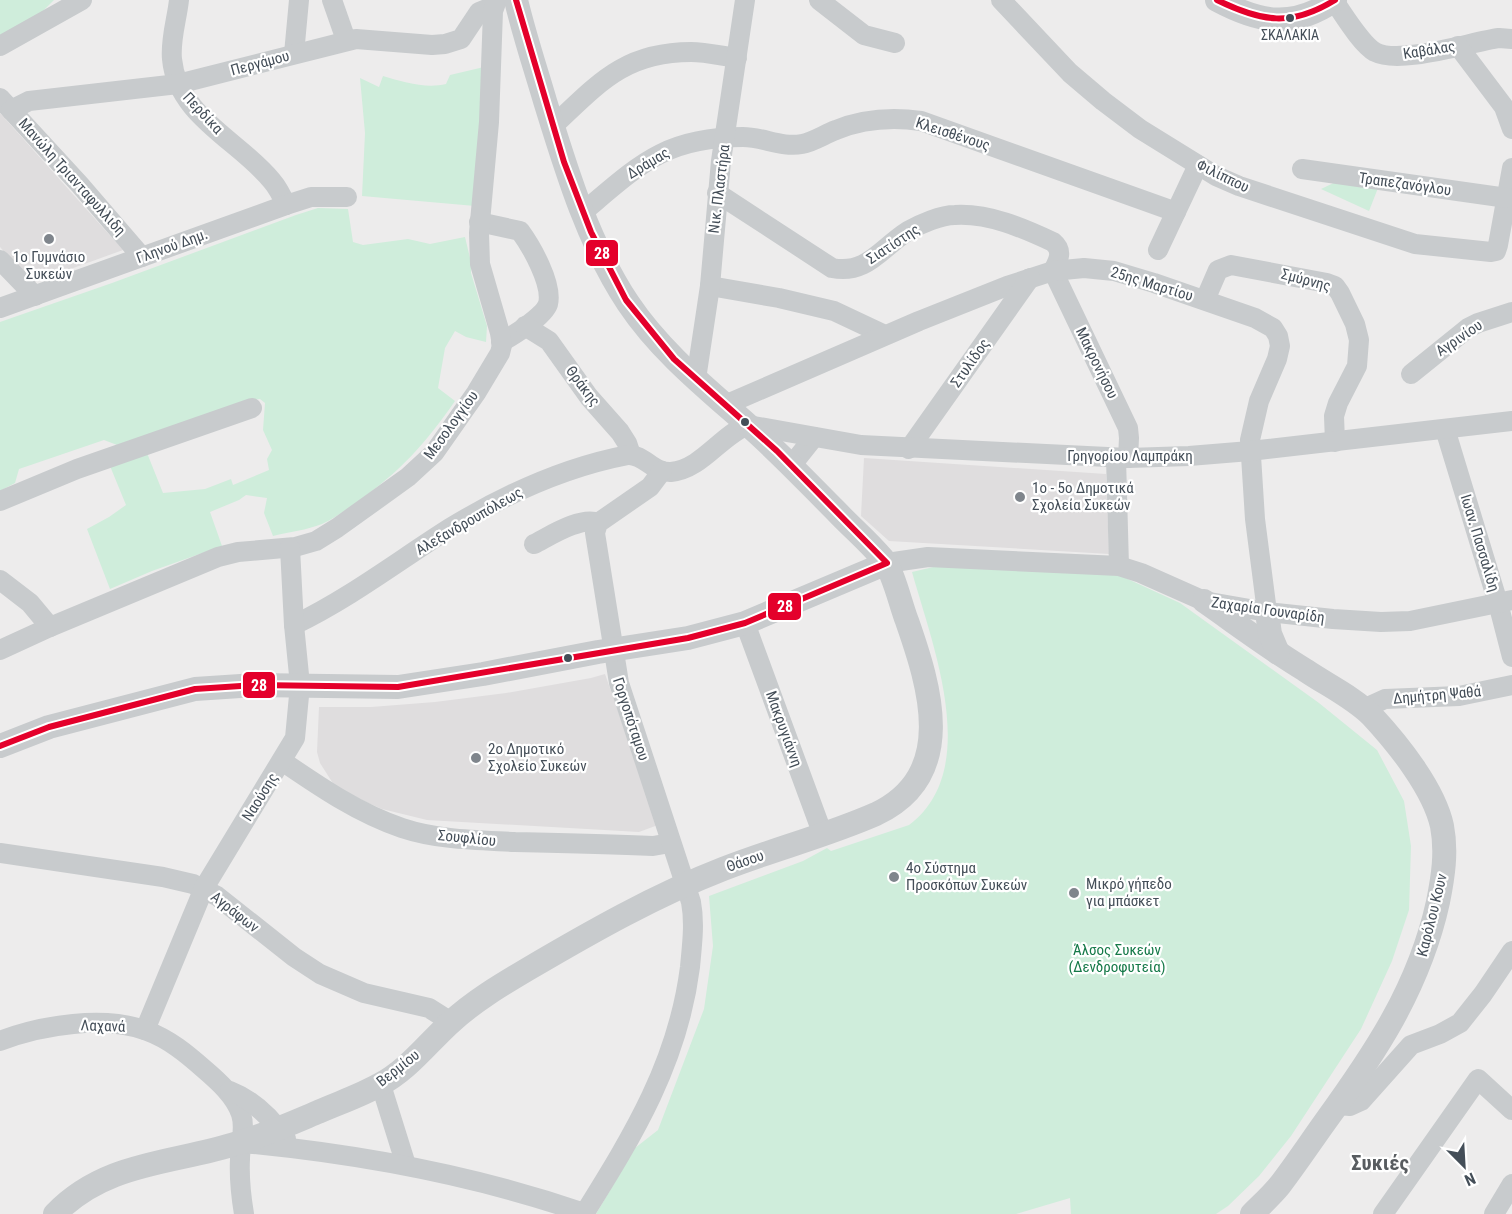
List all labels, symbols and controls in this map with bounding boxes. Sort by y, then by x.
marker: ΣΚΑΛΑΚΙΑ [1284,12,1296,24]
place label: ΣΚΑΛΑΚΙΑ [1261,27,1319,43]
street label: Καβάλας [1402,37,1456,63]
street label: Περγάμου [229,47,291,79]
street label: Περδίκα [179,88,227,138]
street label: Κλεισθένους [914,114,992,154]
street label: Μανώλη Τριανταφυλλιδη [15,115,129,239]
street label: Δράμας [624,143,672,183]
street label: Νικ. Πλαστήρα [705,143,733,234]
street label: Φιλίππου [1194,156,1252,196]
street label: Τραπεζανόγλου [1358,169,1452,199]
street label: Σιατίστης [863,220,923,268]
street label: Γληνού Δημ. [134,225,210,267]
marker: 1ο Γυμνάσιο Συκεών [42,232,56,246]
line badge: 28 [585,239,619,267]
text: 28 [594,244,610,263]
place label: 1ο Γυμνάσιο Συκεών [13,248,85,283]
street label: 25ης Μαρτίου [1109,263,1195,305]
street label: Σμύρνης [1279,265,1333,295]
street label: Αγρινίου [1432,316,1486,360]
street label: Μακρονήσου [1072,324,1122,402]
street label: Στυλίδος [947,335,993,391]
street label: Θράκης [562,362,604,410]
street label: Μεσολογγίου [420,387,482,463]
unlabelled marker [739,416,751,428]
street label: Γρηγορίου Λαμπράκη [1067,447,1193,465]
place label: 1ο - 5ο Δημοτικά Σχολεία Συκεών [1032,479,1134,514]
street label: Αλεξανδρουπόλεως [412,483,526,559]
marker: 1ο - 5ο Δημοτικά Σχολεία Συκεών [1013,490,1027,504]
street label: Ιωαν. Πασσαλίδη [1457,492,1503,594]
line badge: 28 [767,592,802,621]
street label: Ζαχαρία Γουναρίδη [1210,593,1326,627]
text: 28 [777,597,793,616]
unlabelled marker [562,652,574,664]
line badge: 28 [242,671,276,699]
street label: Γοργοπόταμου [609,675,653,763]
text: 28 [251,676,267,695]
street label: Δημήτρη Ψαθά [1392,682,1482,708]
street label: Μακρυγιάννη [762,689,806,769]
place label: 2ο Δημοτικό Σχολείο Συκεών [488,740,587,775]
marker: 2ο Δημοτικό Σχολείο Συκεών [469,751,483,765]
street label: Ναούσης [238,770,282,824]
street label: Σουφλίου [437,826,497,850]
street label: Θάσου [724,846,766,876]
place label: 4ο Σύστημα Προσκόπων Συκεών [906,859,1028,894]
marker: 4ο Σύστημα Προσκόπων Συκεών [887,870,901,884]
street label: Καρόλου Κουν [1413,871,1451,958]
place label: Μικρό γήπεδο για μπάσκετ [1086,875,1172,910]
marker: Μικρό γήπεδο για μπάσκετ [1067,886,1081,900]
street label: Αγράφων [207,888,263,937]
park label: Άλσος Συκεών (Δενδροφυτεία) [1069,941,1166,976]
street label: Λαχανά [80,1016,126,1036]
street label: Βερμίου [373,1046,423,1090]
north arrow [1434,1136,1494,1196]
district label: Συκιές [1351,1151,1409,1175]
text: N [1462,1169,1478,1190]

